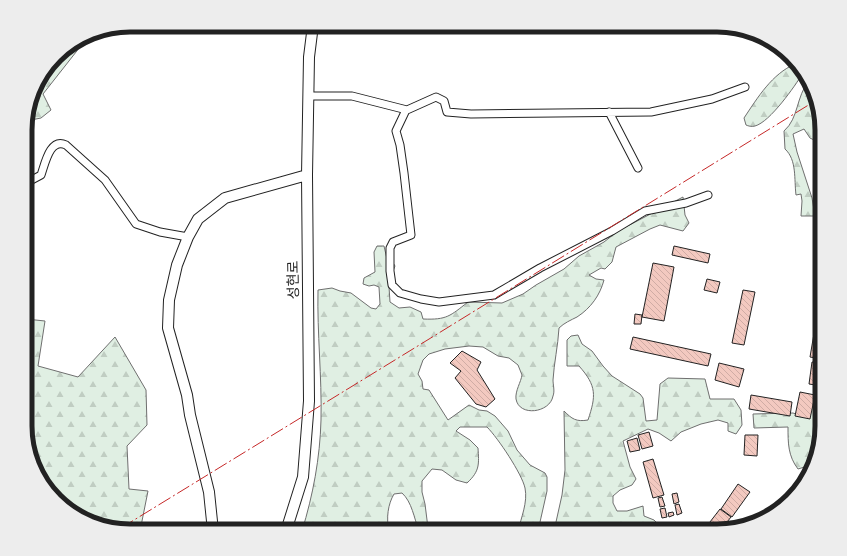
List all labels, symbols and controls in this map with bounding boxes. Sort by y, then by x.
street label: 성현로 [284,260,302,299]

